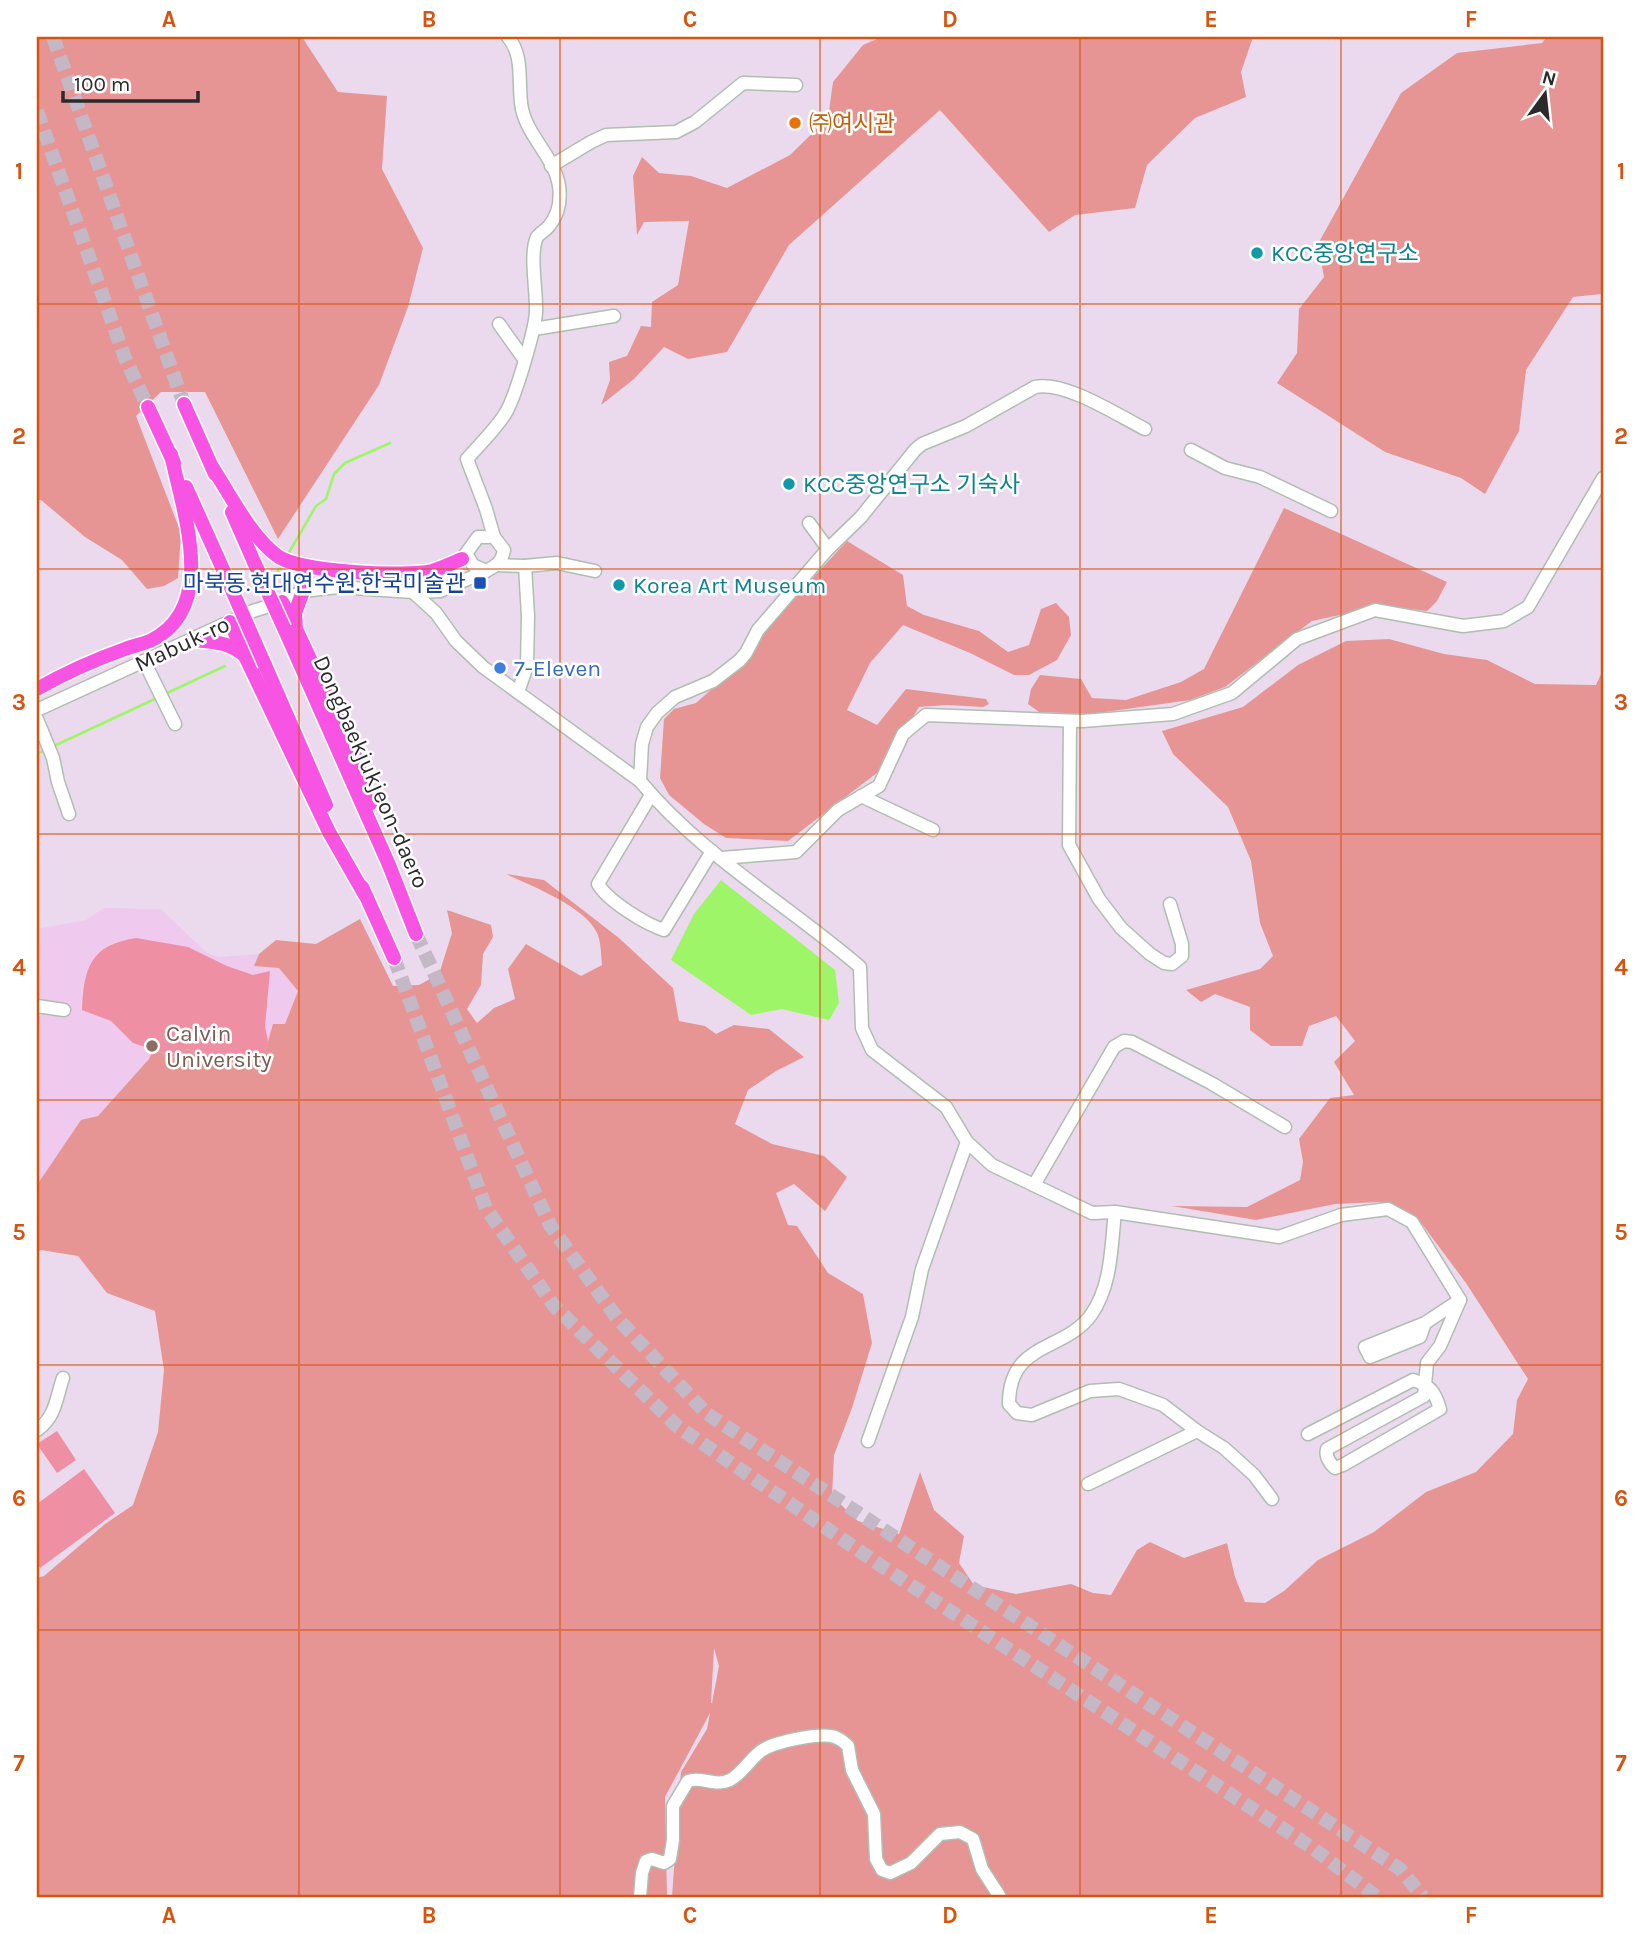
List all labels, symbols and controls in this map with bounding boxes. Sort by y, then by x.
text: A [162,6,176,33]
text: B [422,6,436,33]
text: C [683,6,697,33]
text: D [942,6,958,33]
text: E [1204,6,1218,33]
text: F [1465,6,1477,33]
scale bar [63,60,198,104]
north arrow [1510,60,1580,130]
text: N [1540,66,1559,91]
text: 100 m [74,72,131,96]
place label: ㈜여시관 [809,110,895,137]
marker: ㈜여시관 [787,115,803,131]
text: 1 [15,158,23,185]
text: 1 [1617,158,1625,185]
place label: KCC중앙연구소 [1271,240,1419,267]
marker: KCC중앙연구소 [1249,245,1265,261]
text: 2 [12,423,26,450]
text: 2 [1614,423,1628,450]
place label: KCC중앙연구소 기숙사 [803,471,1020,498]
marker: KCC중앙연구소 기숙사 [781,476,797,492]
place label: 마북동.현대연수원.한국미술관 [183,570,466,597]
place label: Korea Art Museum [633,572,826,599]
marker: 마북동.현대연수원.한국미술관 [472,575,488,591]
marker: Korea Art Museum [611,577,627,593]
street label: Mabuk-ro [130,610,234,678]
street label: Dongbaekjukjeon-daero [307,651,435,893]
place label: 7-Eleven [514,655,601,682]
marker: 7-Eleven [492,660,508,676]
text: 3 [12,689,26,716]
text: 3 [1614,689,1628,716]
text: 4 [12,954,26,981]
text: 4 [1614,954,1628,981]
place label: Calvin University [166,1020,272,1073]
marker: Calvin University [144,1038,160,1054]
text: 5 [12,1219,26,1246]
text: 5 [1614,1219,1628,1246]
text: 6 [12,1485,26,1512]
text: 6 [1614,1485,1628,1512]
text: 7 [13,1750,25,1777]
text: 7 [1615,1750,1627,1777]
text: A [162,1902,176,1929]
text: B [422,1902,436,1929]
text: C [683,1902,697,1929]
text: D [942,1902,958,1929]
text: E [1204,1902,1218,1929]
text: F [1465,1902,1477,1929]

